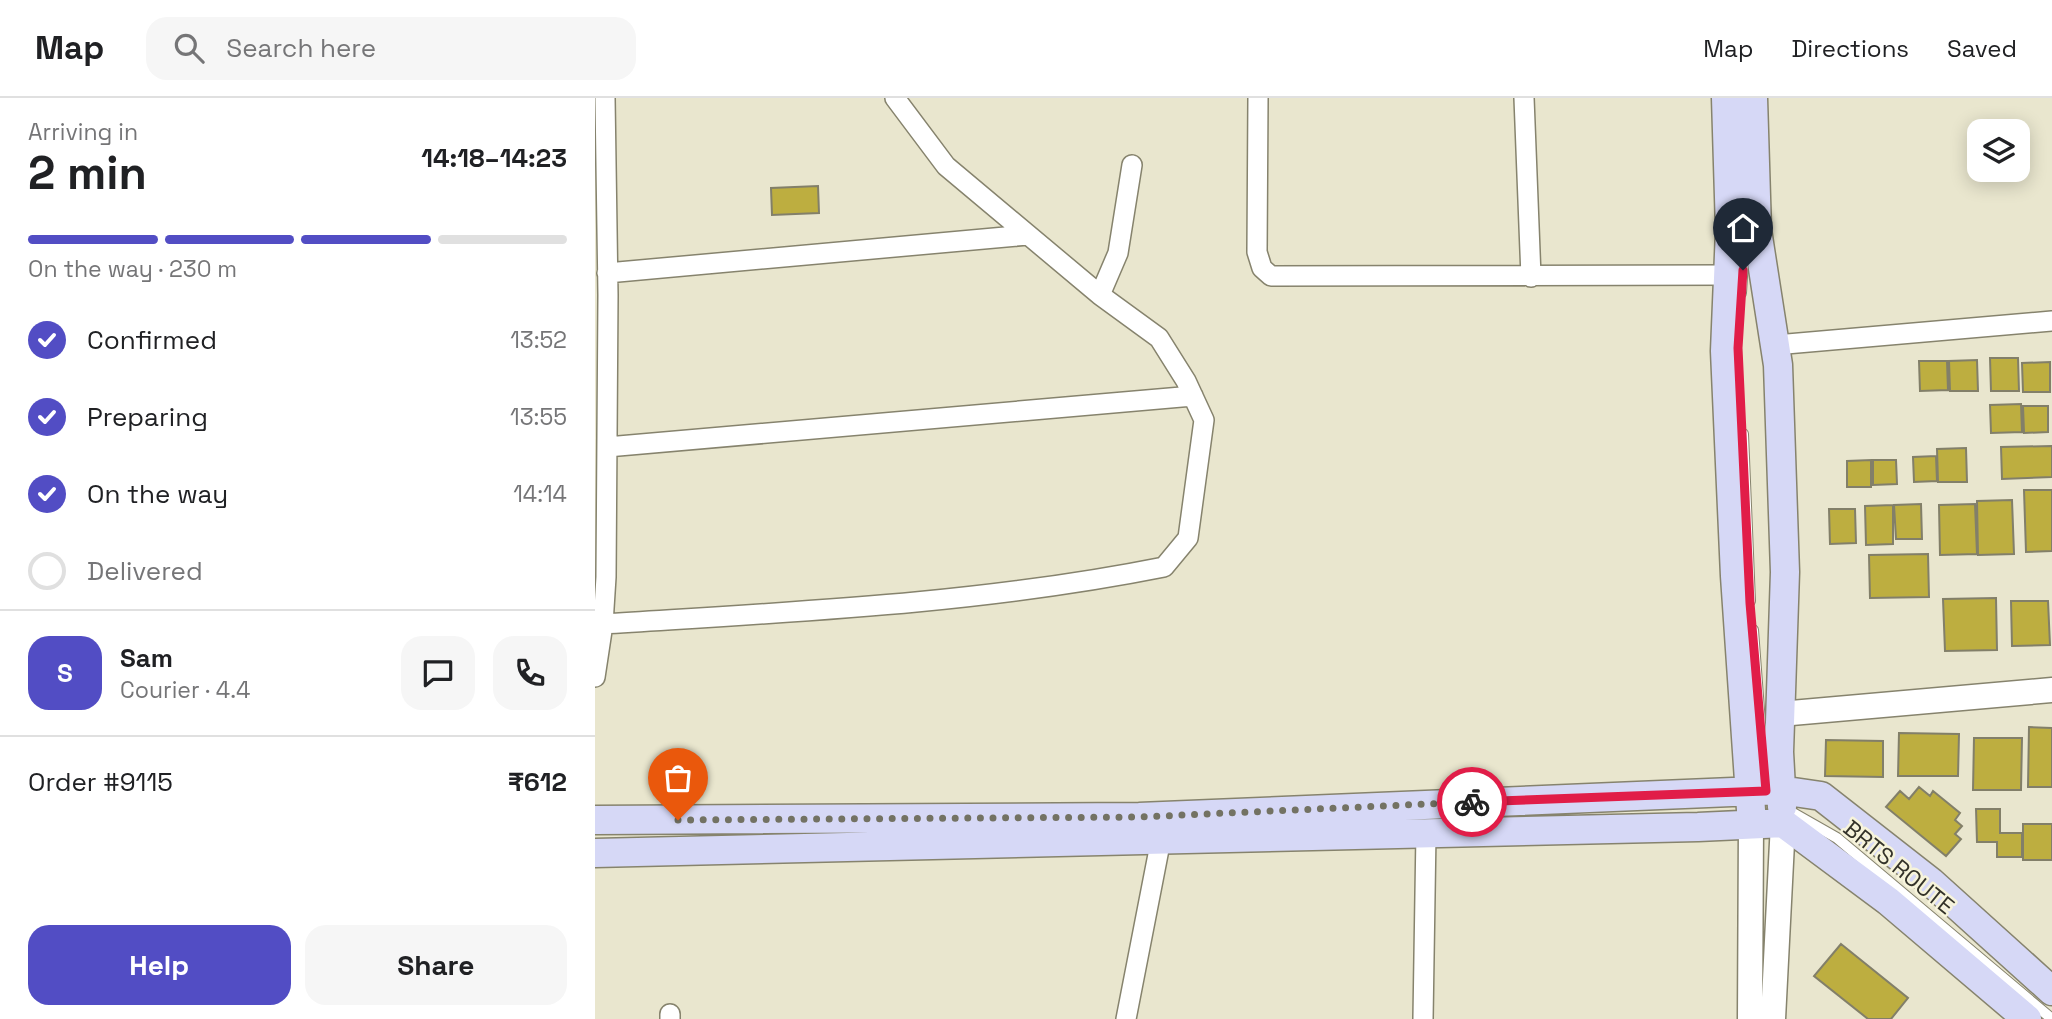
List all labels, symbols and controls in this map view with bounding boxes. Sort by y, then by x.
search box [146,17,636,80]
text: Map [35,27,104,69]
icon: search [170,29,208,67]
text: Search here [226,31,376,65]
text: Map [1703,33,1753,64]
text: Directions [1791,33,1909,64]
text: Saved [1947,33,2017,64]
text: Arriving in [28,117,138,147]
map controls [1967,119,2030,182]
button: layers [1967,119,2030,182]
text: 14:18–14:23 [421,141,567,175]
text: 2 min [28,144,147,202]
pin [1713,198,1773,270]
icon: home [1724,209,1762,247]
text: On the way · 230 m [28,254,237,284]
icon: check [28,321,66,359]
text: Confirmed [87,323,217,357]
text: 13:52 [510,325,567,355]
icon: check [28,398,66,436]
text: Preparing [87,400,208,434]
text: 13:55 [510,402,567,432]
icon: check [28,475,66,513]
text: On the way [87,477,228,511]
text: 14:14 [513,479,567,509]
text: Delivered [87,554,203,588]
button: chat [401,636,475,710]
button: phone [493,636,567,710]
text: Sam [120,641,173,675]
text: S [57,656,73,690]
text: Courier · 4.4 [120,675,250,705]
pin [648,748,708,820]
icon: bag [659,759,697,797]
text: Order #9115 [28,765,173,799]
text: ₹612 [508,765,567,799]
courier [1437,767,1507,837]
icon: bike [1453,783,1491,821]
street label: BRTS ROUTE [1837,813,1961,921]
button: Help [28,925,291,1005]
button: Share [305,925,567,1005]

